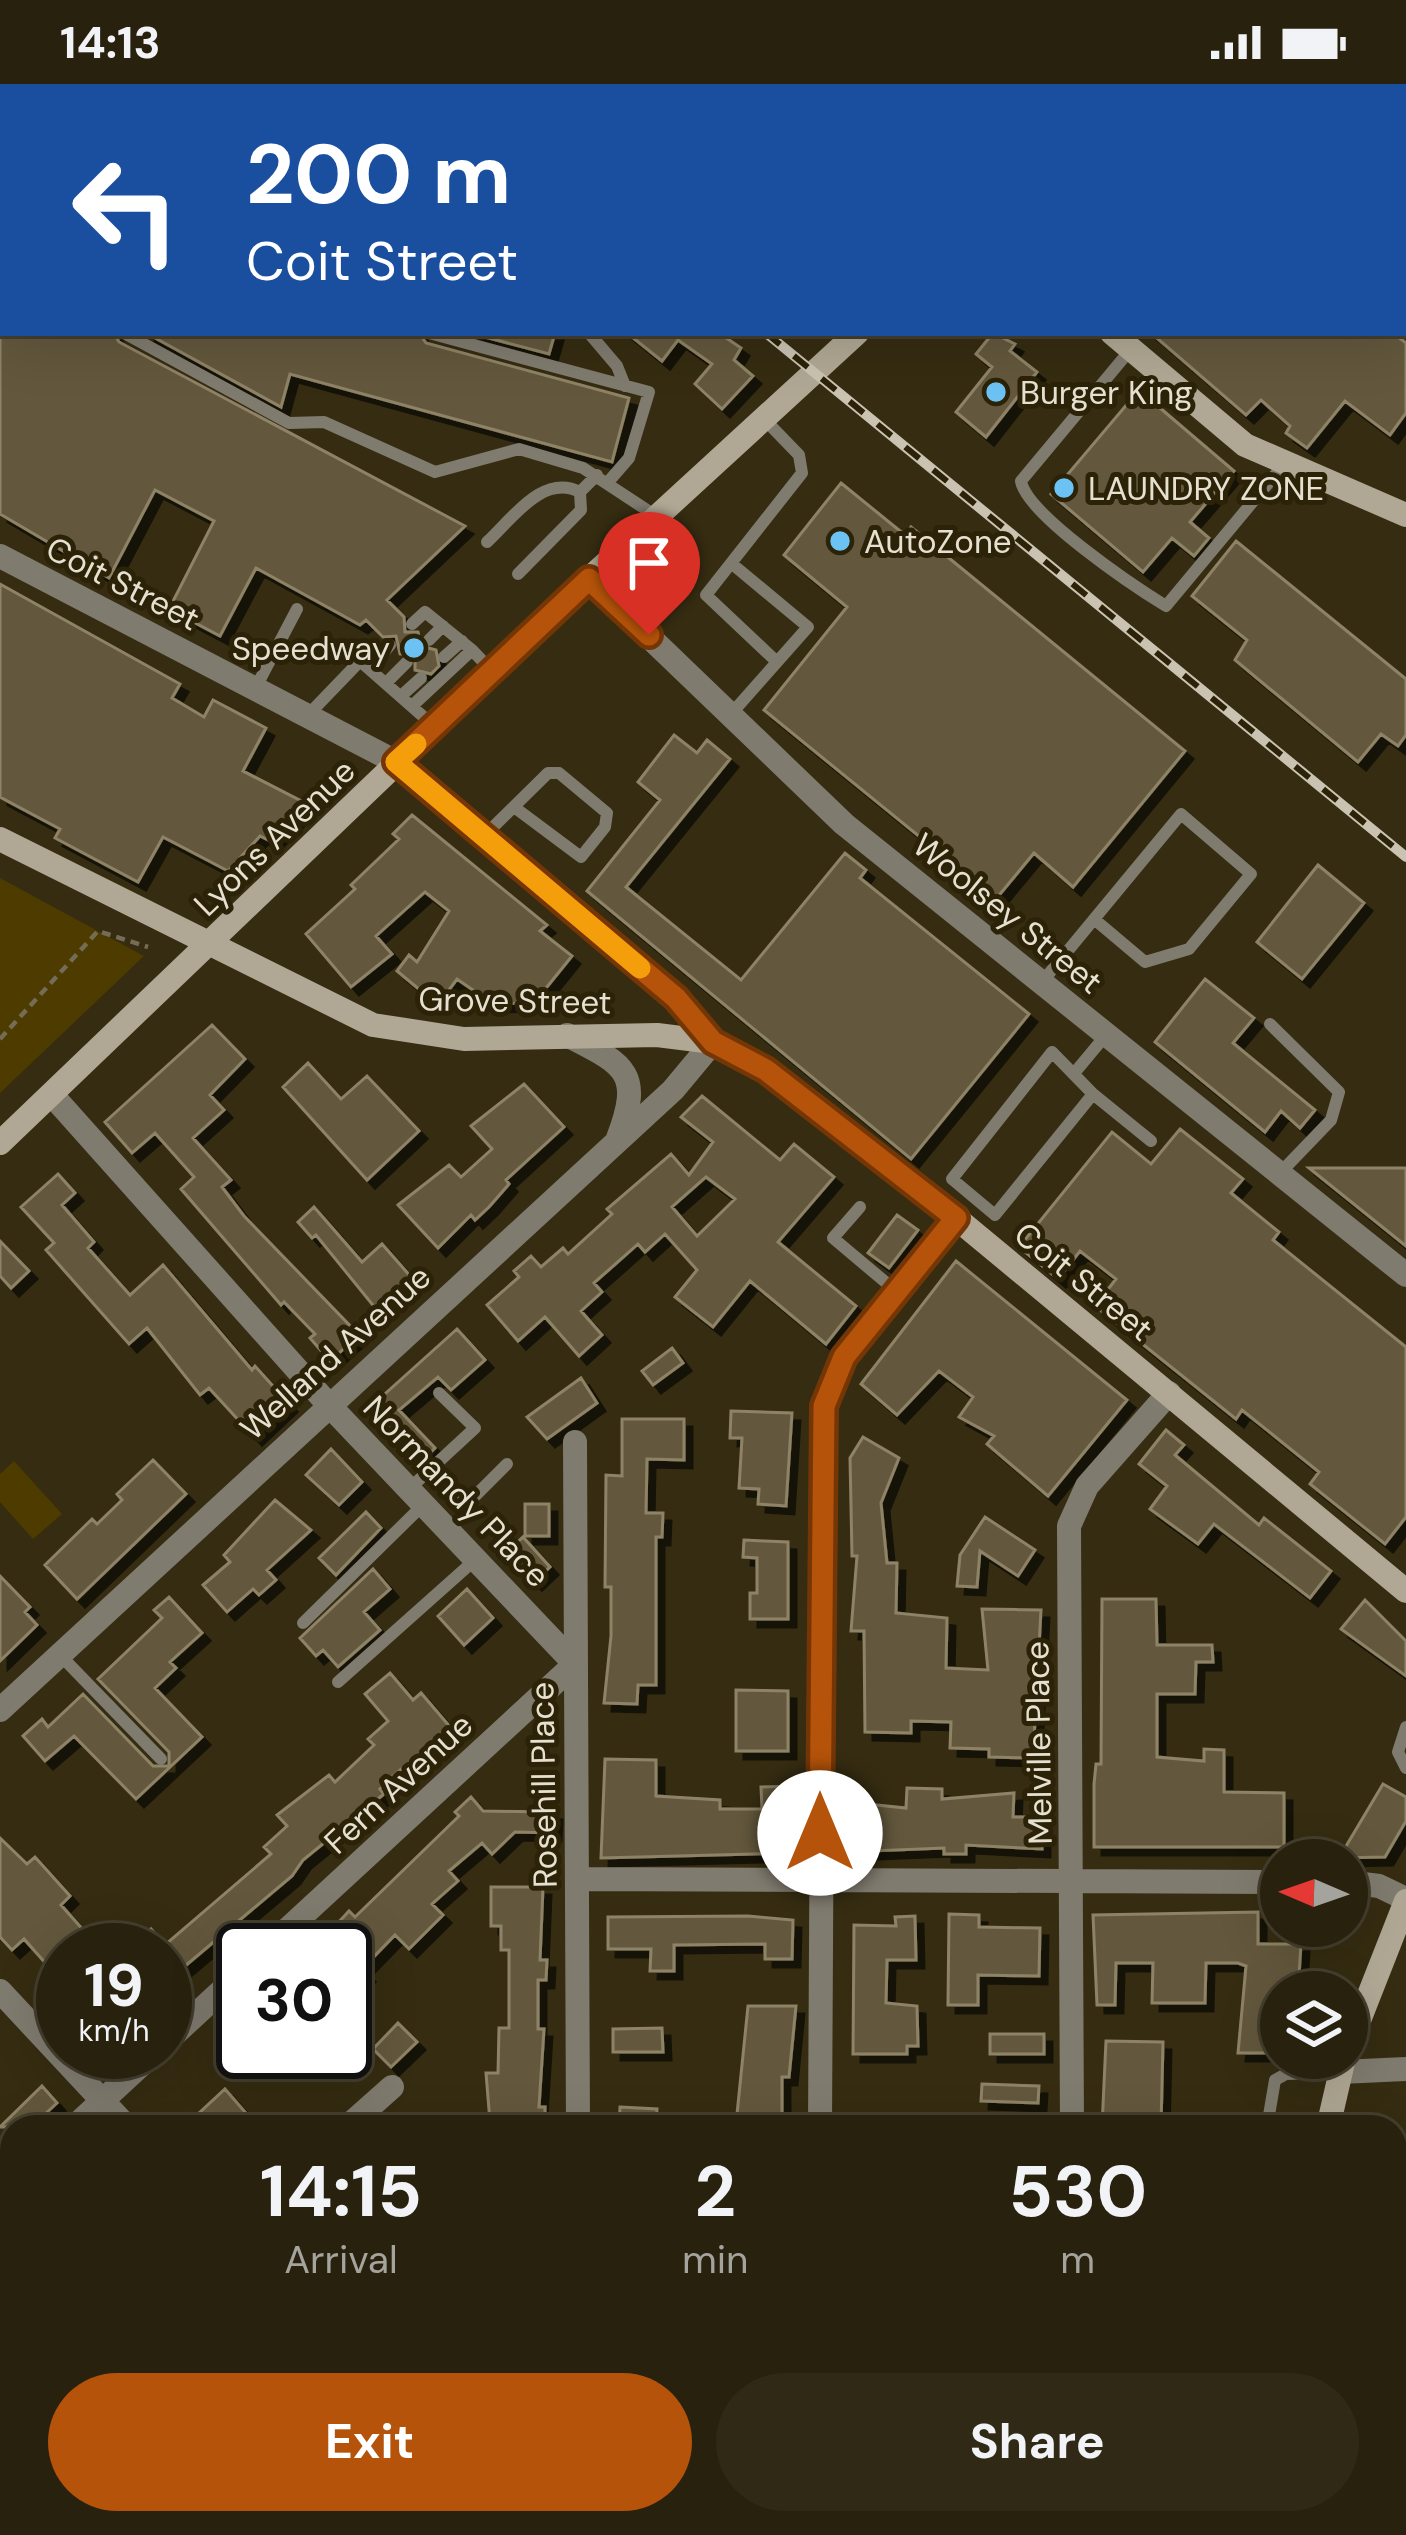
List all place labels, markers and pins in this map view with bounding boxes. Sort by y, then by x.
place label: Burger King [1020,371,1193,414]
marker: Burger King [983,379,1009,405]
place label: LAUNDRY ZONE [1088,467,1324,510]
marker: LAUNDRY ZONE [1051,475,1077,501]
pin [598,512,700,635]
place label: AutoZone [864,520,1012,563]
marker: AutoZone [827,528,853,554]
place label: Speedway [232,627,390,670]
marker: Speedway [401,635,427,661]

